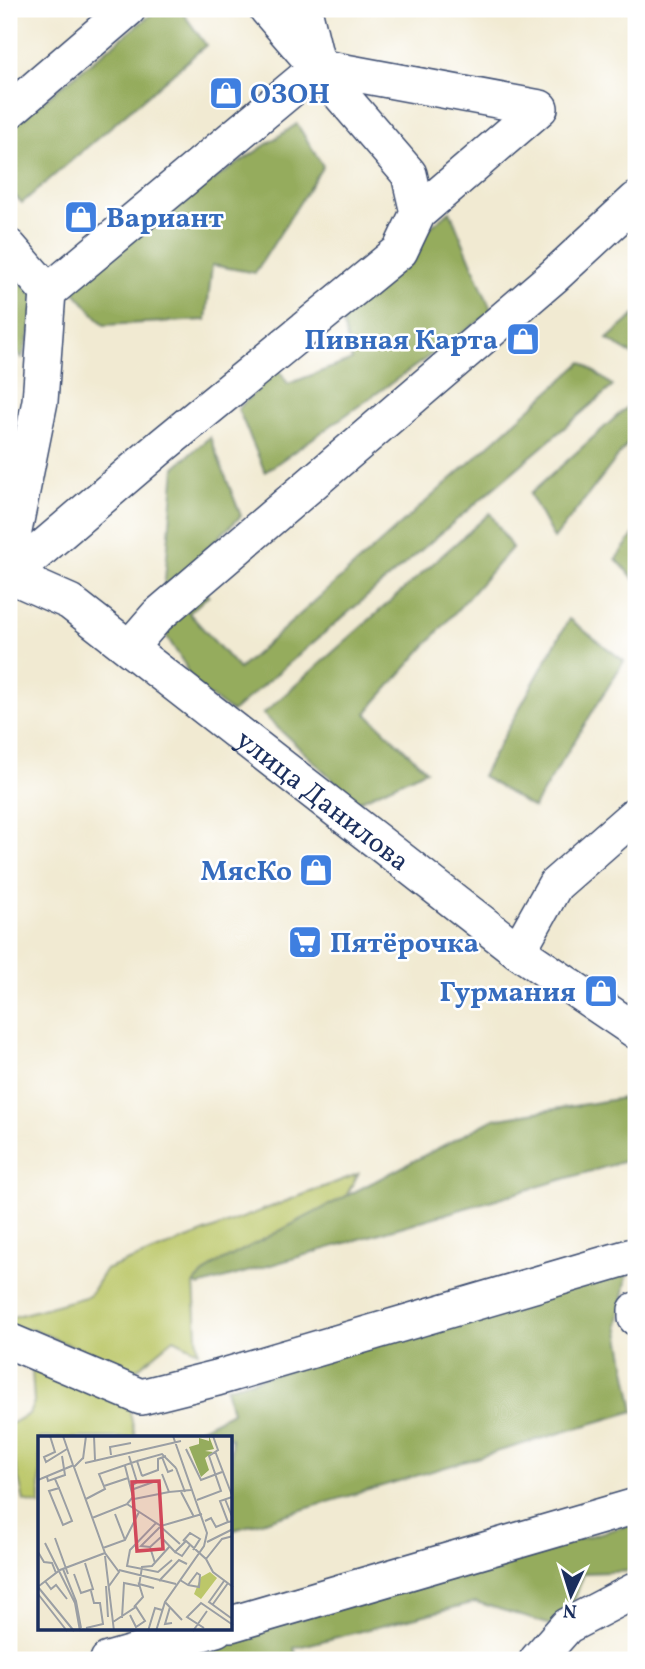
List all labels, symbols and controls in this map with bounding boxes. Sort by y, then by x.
shop icon: ОЗОН [207,74,245,112]
place label: ОЗОН [250,76,330,115]
shop icon: Вариант [62,198,100,236]
place label: Вариант [106,200,225,239]
shop icon: Пивная Карта [504,320,542,358]
place label: Пивная Карта [304,322,498,361]
street label: улица Данилова [227,721,417,881]
shop icon: МясКо [297,851,335,889]
place label: МясКо [200,853,292,892]
supermarket icon: Пятёрочка [286,923,324,961]
place label: Пятёрочка [330,925,479,964]
shop icon: Гурмания [582,972,620,1010]
place label: Гурмания [439,974,576,1013]
inset map [38,1436,233,1630]
north arrow [536,1560,606,1630]
text: N [562,1596,578,1623]

